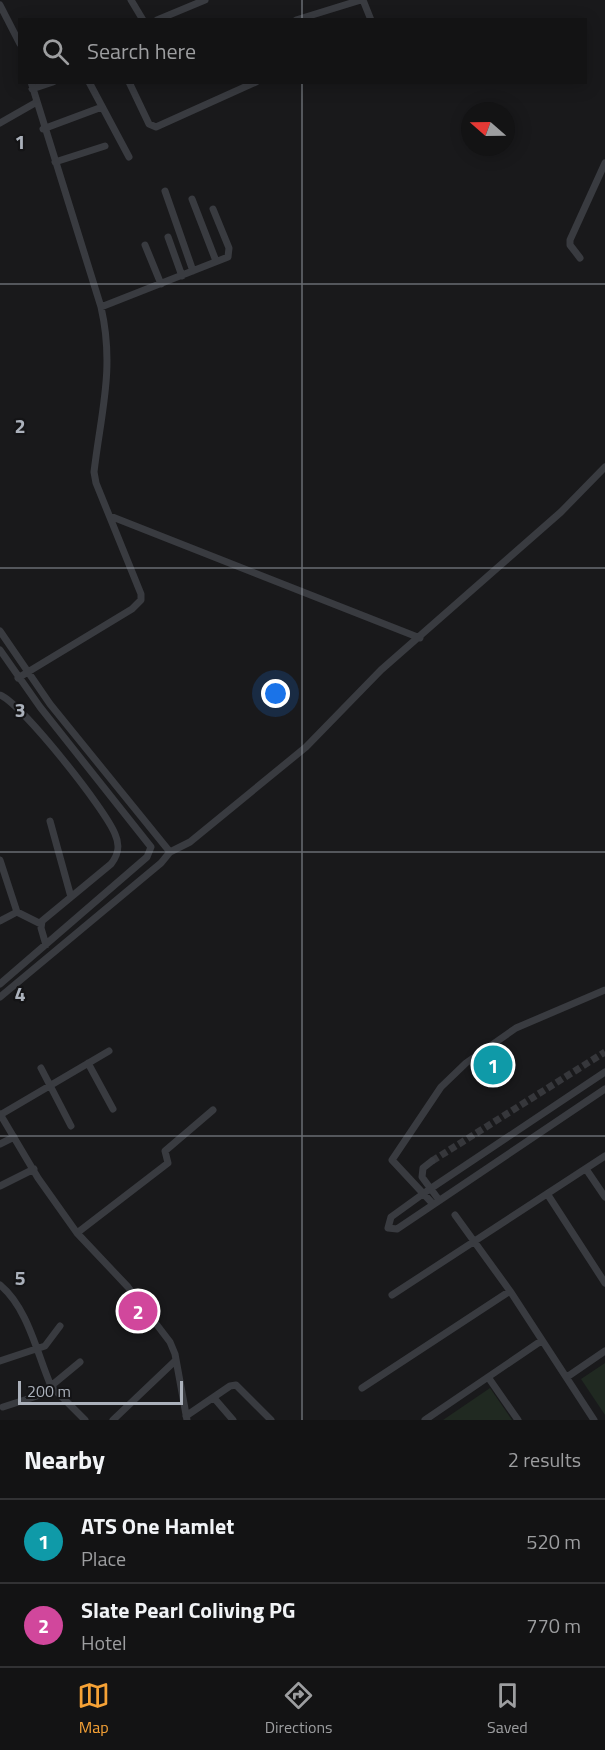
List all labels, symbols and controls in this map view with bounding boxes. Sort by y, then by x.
search box [18,18,587,84]
text: Search here [87,34,196,68]
icon: search [39,35,72,68]
north arrow [461,102,515,156]
text: 1 [14,126,26,157]
text: 2 [14,410,26,441]
your location [261,679,290,708]
text: 3 [14,694,26,725]
text: 4 [14,978,26,1009]
pin: 1 [474,1042,512,1088]
text: 5 [14,1262,26,1293]
pin: 2 [118,1288,158,1334]
scale bar [18,1378,183,1406]
text: 200 m [27,1379,71,1403]
text: Nearby [24,1440,105,1479]
text: 2 results [508,1444,581,1475]
text: ATS One Hamlet [81,1509,234,1543]
text: 1 [38,1526,49,1557]
text: 520 m [526,1526,581,1557]
text: Place [81,1543,126,1574]
text: Slate Pearl Coliving PG [81,1593,295,1627]
text: 2 [38,1610,49,1641]
text: 770 m [526,1610,581,1641]
text: Hotel [81,1627,127,1658]
tab: Map [77,1679,110,1739]
tab: Directions [265,1679,333,1739]
tab: Saved [487,1679,528,1739]

